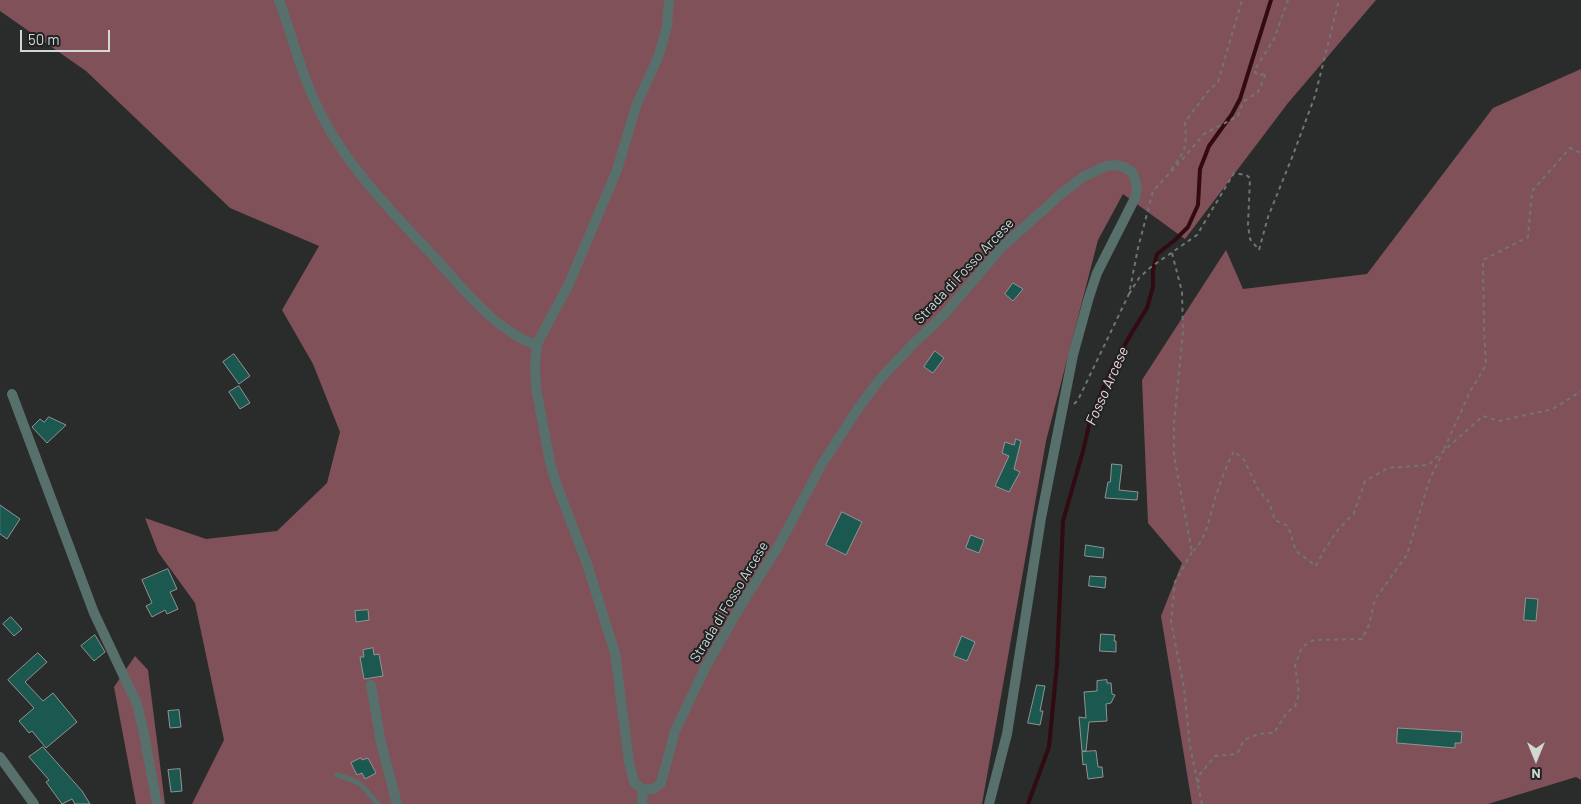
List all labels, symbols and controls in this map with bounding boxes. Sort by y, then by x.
scale bar [22,20,112,52]
text: 50 m [28,30,60,48]
street label: Strada di Fosso Arcese [911,215,1017,327]
water label: Fosso Arcese [1082,344,1132,428]
street label: Strada di Fosso Arcese [686,538,772,666]
north arrow [1511,734,1561,784]
text: N [1531,766,1541,783]

